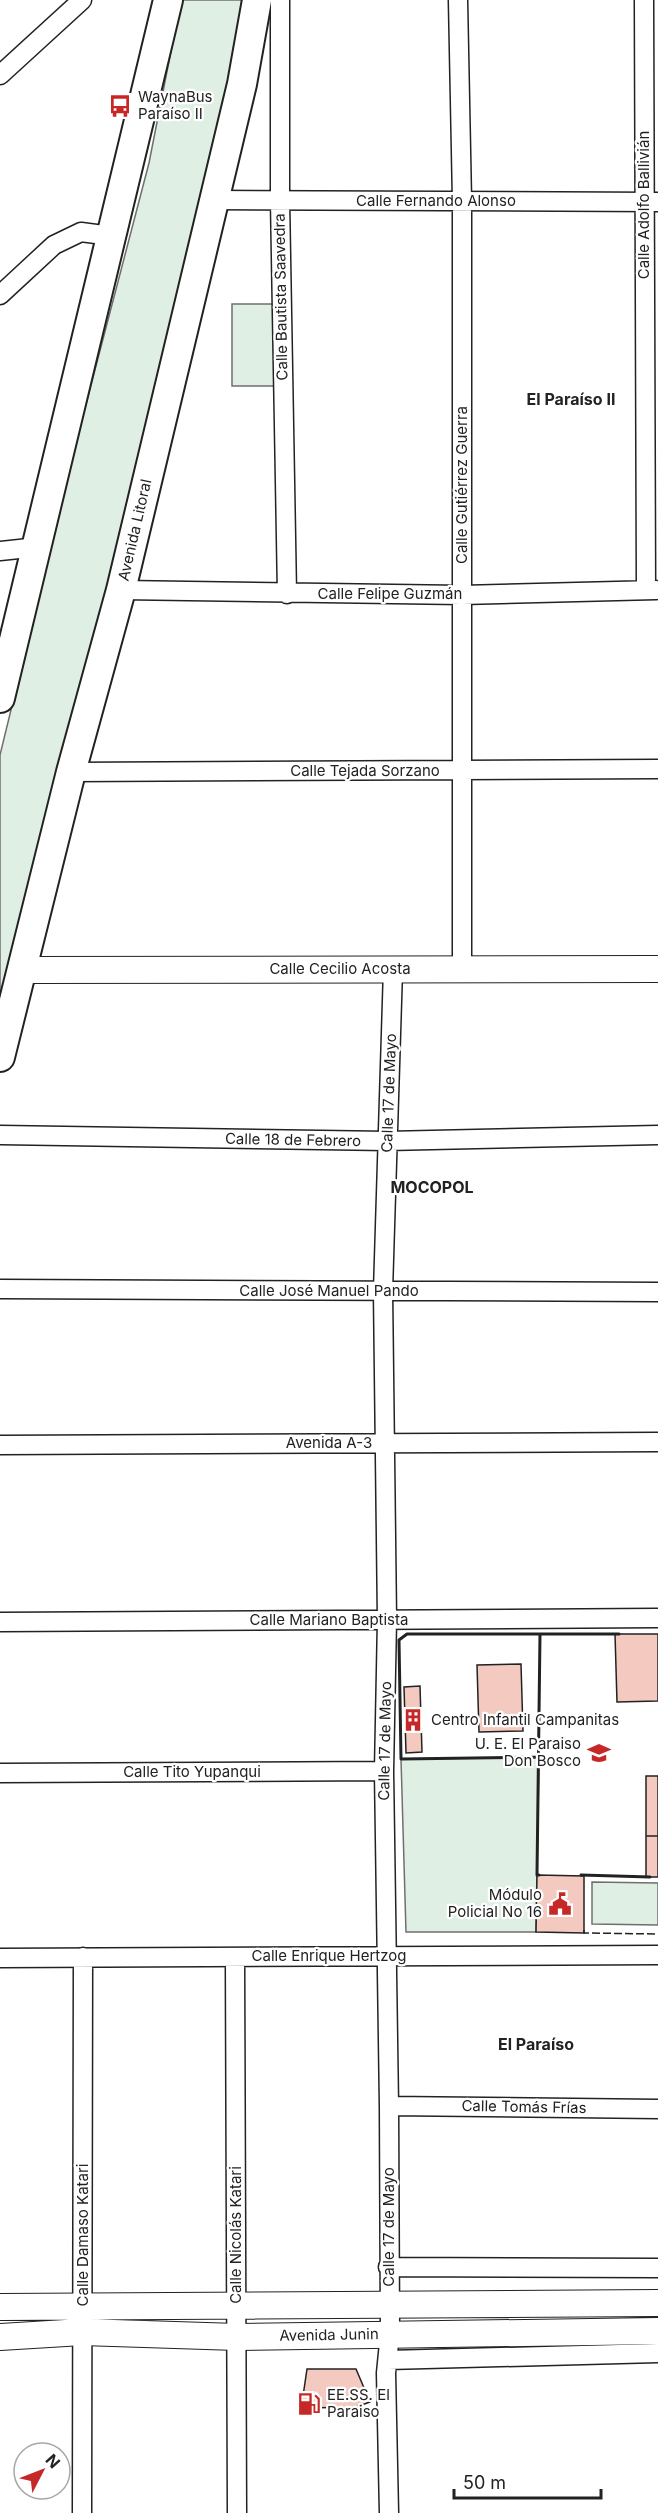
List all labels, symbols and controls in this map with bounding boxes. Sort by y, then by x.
place label: WaynaBus Paraíso II [138,87,213,123]
bus stop icon: WaynaBus Paraíso II [107,93,133,119]
street label: Calle Adolfo Ballivián [634,131,653,279]
street label: Calle Fernando Alonso [356,191,516,210]
street label: Calle Bautista Saavedra [270,213,291,381]
district label: El Paraíso II [527,389,615,409]
street label: Calle Gutiérrez Guerra [452,406,471,564]
street label: Avenida Litoral [114,477,155,583]
street label: Calle Felipe Guzmán [318,584,462,603]
street label: Calle Tejada Sorzano [290,761,440,780]
street label: Calle Cecilio Acosta [269,959,411,978]
street label: Calle 17 de Mayo [377,1033,400,1153]
street label: Calle 18 de Febrero [225,1129,361,1150]
district label: MOCOPOL [390,1177,474,1197]
street label: Calle José Manuel Pando [239,1281,419,1300]
street label: Avenida A-3 [286,1433,372,1452]
street label: Calle Mariano Baptista [250,1610,408,1629]
street label: Calle 17 de Mayo [374,1681,395,1801]
building icon: Centro Infantil Campanitas [400,1707,426,1733]
place label: Centro Infantil Campanitas [431,1710,619,1729]
place label: U. E. El Paraiso Don Bosco [475,1734,581,1770]
school or university icon: U. E. El Paraiso Don Bosco [586,1740,612,1766]
street label: Calle Tito Yupanqui [123,1762,261,1781]
place label: Módulo Policial No 16 [448,1885,542,1921]
public building icon: Módulo Policial No 16 [547,1891,573,1917]
street label: Calle Enrique Hertzog [252,1946,406,1965]
district label: El Paraíso [498,2034,574,2054]
street label: Calle Tomás Frías [461,2096,587,2117]
street label: Calle Damaso Katari [73,2164,92,2306]
street label: Calle Nicolás Katari [226,2166,245,2304]
street label: Calle 17 de Mayo [379,2167,398,2287]
street label: Avenida Junin [279,2324,379,2345]
place label: EE.SS. El Paraiso [327,2385,390,2421]
fuel station icon: EE.SS. El Paraiso [296,2391,322,2417]
north arrow [12,2441,72,2501]
text: N [42,2450,65,2472]
scale bar [454,2462,601,2500]
text: 50 m [463,2472,506,2493]

